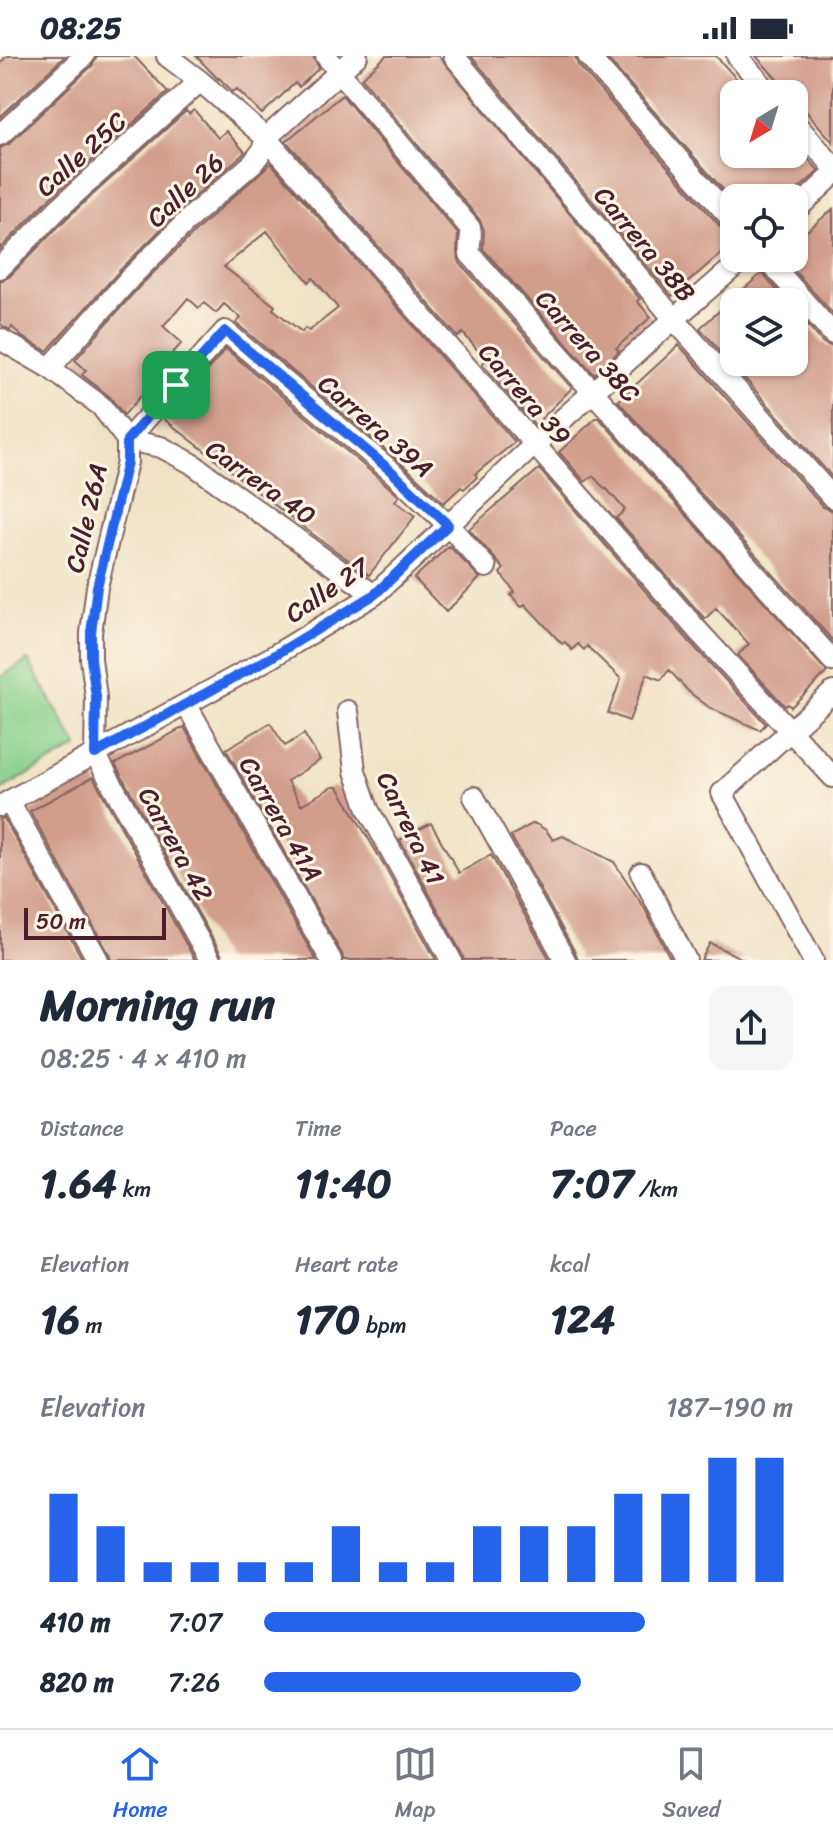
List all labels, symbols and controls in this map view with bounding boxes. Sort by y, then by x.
text: 08:25 [40,1,122,55]
north arrow [720,80,808,168]
map controls [720,80,808,376]
street label: Calle 25C [24,100,138,208]
street label: Calle 26 [135,141,235,239]
street label: Carrera 38B [582,175,708,313]
button: locate [720,184,808,272]
street label: Carrera 38C [524,278,652,414]
button: layers [720,288,808,376]
street label: Carrera 39 [467,332,583,456]
pin [142,351,210,419]
street label: Carrera 39A [307,362,445,490]
icon: arrive [154,363,198,407]
street label: Carrera 40 [196,427,326,537]
street label: Calle 26A [51,459,121,577]
street label: Calle 27 [275,543,381,635]
street label: Carrera 41A [226,747,336,891]
street label: Carrera 41 [364,763,458,893]
street label: Carrera 42 [125,778,227,910]
text: 50 m [36,902,86,941]
scale bar [24,904,166,940]
text: Morning run [40,966,275,1044]
button: share [709,986,793,1070]
text: 08:25 · 4 × 410 m [40,1035,246,1081]
text: Distance [40,1109,124,1148]
text: Time [295,1109,342,1148]
text: Pace [550,1109,597,1148]
text: 1.64 [40,1148,117,1219]
text: 11:40 [295,1148,392,1219]
text: 7:07 [550,1148,633,1219]
text: km [117,1170,151,1209]
text: /km [633,1170,678,1209]
text: Elevation [40,1245,129,1284]
text: Heart rate [295,1245,398,1284]
text: kcal [550,1245,590,1284]
text: 16 [40,1284,80,1355]
text: 170 [295,1284,360,1355]
text: 124 [550,1284,615,1355]
text: m [80,1306,103,1345]
text: bpm [360,1306,407,1345]
text: Elevation [40,1384,145,1430]
text: 187–190 m [666,1384,793,1430]
text: 410 m [40,1599,111,1645]
text: 7:07 [168,1599,222,1645]
text: 820 m [40,1659,114,1705]
text: 7:26 [168,1659,220,1705]
tab: Home [113,1742,168,1829]
tab: Map [393,1742,437,1829]
tab: Saved [662,1742,720,1829]

